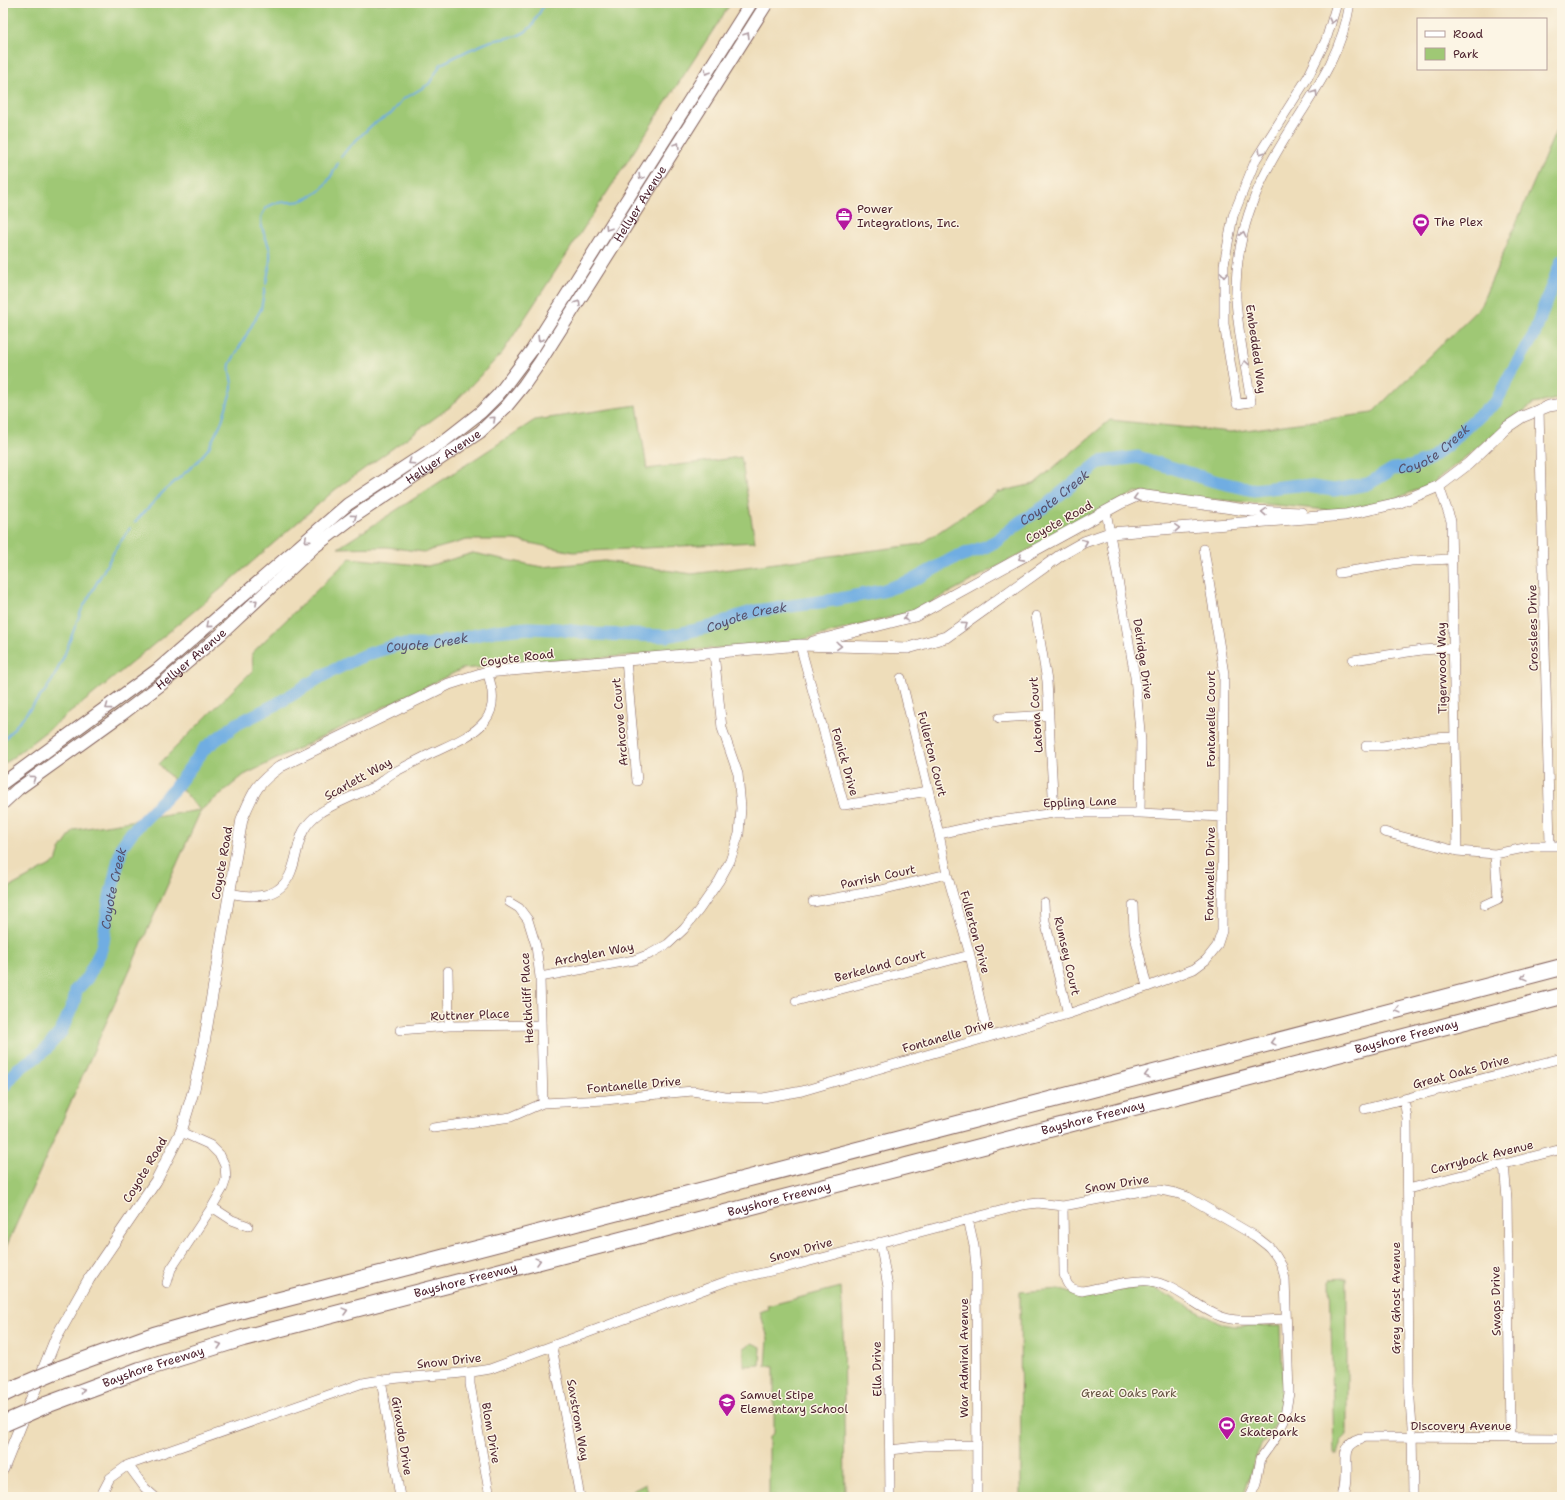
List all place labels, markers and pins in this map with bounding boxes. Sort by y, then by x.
place label: Power Integrations, Inc. [857,201,959,231]
office icon: Power Integrations, Inc. [834,206,854,231]
sports icon: The Plex [1411,212,1431,237]
place label: The Plex [1434,214,1483,230]
place label: Samuel Stipe Elementary School [740,1387,848,1417]
school or university icon: Samuel Stipe Elementary School [717,1392,737,1417]
place label: Great Oaks Skatepark [1240,1410,1306,1440]
sports icon: Great Oaks Skatepark [1217,1415,1237,1440]

